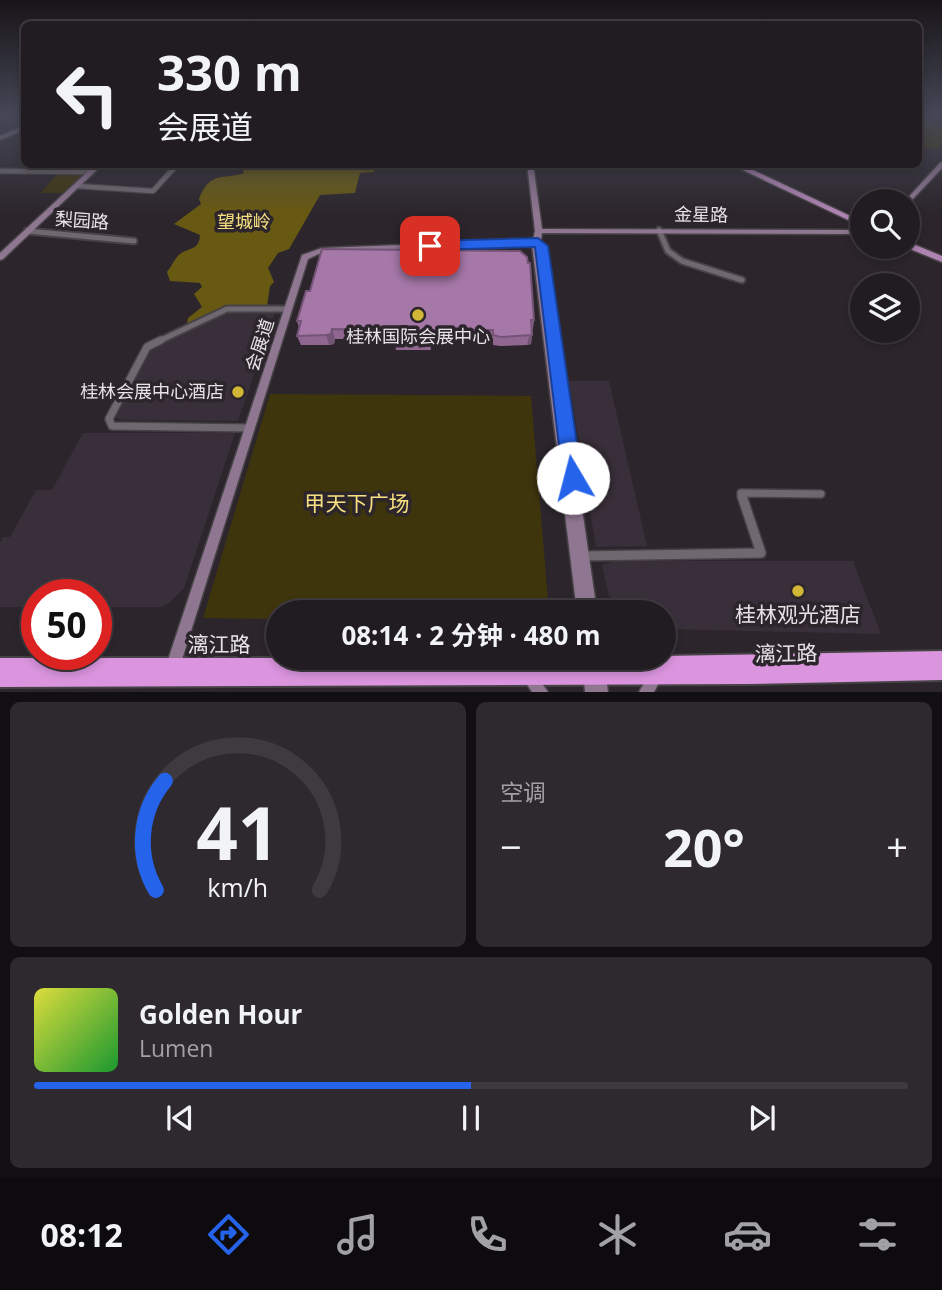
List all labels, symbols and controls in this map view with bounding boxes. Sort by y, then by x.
text: 330 m [157,39,302,105]
icon: left [42,49,133,140]
text: 会展道 [157,105,253,148]
map controls [850,189,920,343]
button: search [850,189,920,259]
street label: 金星路 [674,202,728,226]
street label: 梨园路 [54,206,110,234]
park label: 望城岭 [217,209,271,233]
pin [400,216,460,276]
icon: arrive [411,227,449,265]
button: layers [850,273,920,343]
marker: 桂林国际会展中心 [410,307,426,323]
street label: 会展道 [239,315,279,374]
place label: 桂林国际会展中心 [346,324,490,348]
place label: 桂林会展中心酒店 [80,379,224,403]
marker: 桂林会展中心酒店 [230,384,246,400]
position arrow [536,441,610,515]
park label: 甲天下广场 [305,489,410,517]
speed limit sign: 50 [21,579,112,670]
marker: 桂林观光酒店 [790,583,806,599]
place label: 桂林观光酒店 [735,600,861,628]
text: 08:14 · 2 分钟 · 480 m [341,617,601,653]
street label: 漓江路 [188,630,251,658]
street label: 漓江路 [754,638,818,668]
text: 空调 [500,776,546,808]
text: 41 [196,783,280,882]
text: 20° [663,811,745,882]
text: − [500,820,522,872]
text: + [886,820,908,872]
text: km/h [208,870,268,904]
text: Golden Hour [139,996,302,1032]
text: Lumen [139,1032,213,1064]
icon: previous [161,1099,199,1137]
icon: pause [452,1099,490,1137]
icon: next [743,1099,781,1137]
icon: directions [204,1210,253,1259]
icon: music [333,1210,382,1259]
icon: phone [463,1210,512,1259]
icon: climate [593,1210,642,1259]
icon: car [723,1210,772,1259]
icon: filters [853,1210,902,1259]
text: 08:12 [40,1213,123,1256]

